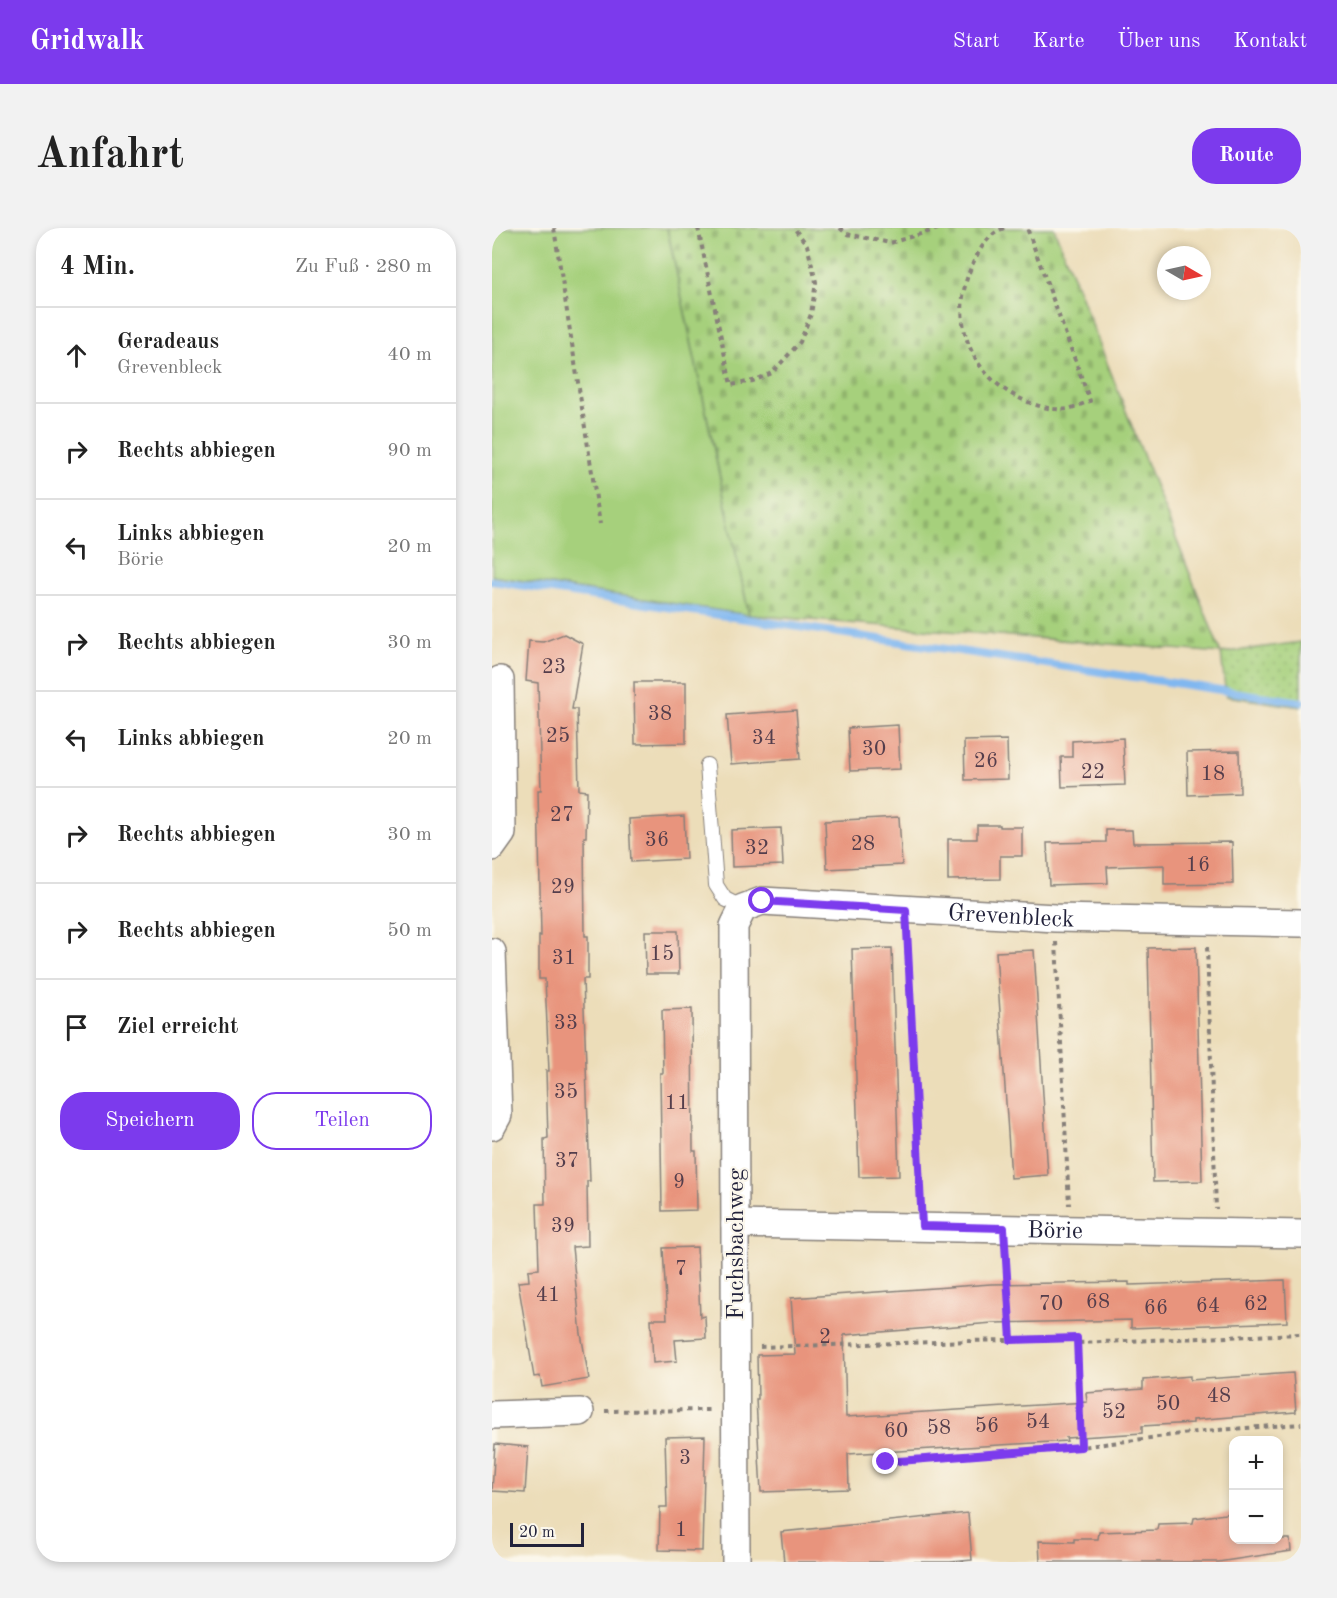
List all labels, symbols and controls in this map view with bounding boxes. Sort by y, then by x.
text: Gridwalk [30,28,145,56]
text: Start [953,31,1000,52]
text: Karte [1033,31,1084,52]
text: Über uns [1117,31,1200,52]
text: Kontakt [1233,31,1307,52]
button: Route [1192,128,1301,184]
text: Anfahrt [36,135,184,177]
north arrow [1157,246,1211,300]
text: 4 Min. [60,254,135,280]
text: Zu Fuß · 280 m [295,257,432,277]
text: Geradeaus [117,331,219,353]
icon: ahead [60,339,93,372]
text: 40 m [387,345,432,365]
text: Grevenbleck [117,358,222,378]
icon: right [60,435,93,468]
text: Rechts abbiegen [117,440,276,462]
text: 90 m [387,441,432,461]
text: Links abbiegen [117,523,265,545]
icon: left [60,531,93,564]
text: 20 m [387,537,432,557]
text: Börie [117,550,164,570]
icon: right [60,627,93,660]
text: Rechts abbiegen [117,632,276,654]
text: 30 m [387,633,432,653]
house number: 23 [542,657,566,678]
house number: 38 [648,704,672,725]
icon: left [60,723,93,756]
house number: 25 [546,726,570,747]
text: Links abbiegen [117,728,265,750]
house number: 34 [752,728,776,749]
text: 20 m [387,729,432,749]
house number: 30 [862,739,886,760]
house number: 26 [974,751,998,772]
house number: 22 [1081,762,1105,783]
house number: 18 [1201,764,1225,785]
house number: 27 [550,805,574,826]
icon: right [60,819,93,852]
text: Rechts abbiegen [117,824,276,846]
text: 30 m [387,825,432,845]
house number: 36 [645,830,669,851]
house number: 28 [851,834,875,855]
house number: 32 [745,838,769,859]
house number: 16 [1186,855,1210,876]
house number: 29 [551,877,575,898]
route start [748,887,774,913]
street label: Grevenbleck [947,902,1075,932]
icon: right [60,915,93,948]
text: Rechts abbiegen [117,920,276,942]
text: 50 m [387,921,432,941]
house number: 15 [650,944,674,965]
house number: 31 [552,948,576,969]
icon: arrive [60,1011,93,1044]
house number: 33 [554,1013,578,1034]
text: Ziel erreicht [117,1016,238,1038]
house number: 35 [554,1082,578,1103]
button: Speichern [60,1092,240,1150]
button: Teilen [252,1092,432,1150]
house number: 11 [665,1093,689,1114]
house number: 37 [555,1151,579,1172]
street label: Fuchsbachweg [725,1168,749,1320]
house number: 9 [673,1172,685,1193]
house number: 39 [551,1216,575,1237]
street label: Börie [1027,1219,1083,1244]
house number: 7 [675,1259,687,1280]
house number: 41 [536,1285,560,1306]
house number: 68 [1086,1292,1110,1313]
house number: 70 [1039,1294,1063,1315]
house number: 62 [1244,1294,1268,1315]
house number: 64 [1196,1296,1220,1317]
house number: 66 [1144,1298,1168,1319]
house number: 2 [819,1327,831,1348]
house number: 48 [1207,1386,1231,1407]
house number: 50 [1156,1394,1180,1415]
house number: 52 [1102,1402,1126,1423]
house number: 54 [1026,1412,1050,1433]
house number: 56 [975,1416,999,1437]
house number: 58 [927,1418,951,1439]
house number: 60 [884,1421,908,1442]
map controls [1229,1436,1283,1544]
button: + [1229,1436,1283,1490]
house number: 3 [679,1448,691,1469]
route end [872,1448,898,1474]
button: − [1229,1490,1283,1544]
scale bar [510,1520,584,1548]
house number: 1 [675,1520,687,1541]
text: 20 m [519,1525,555,1541]

